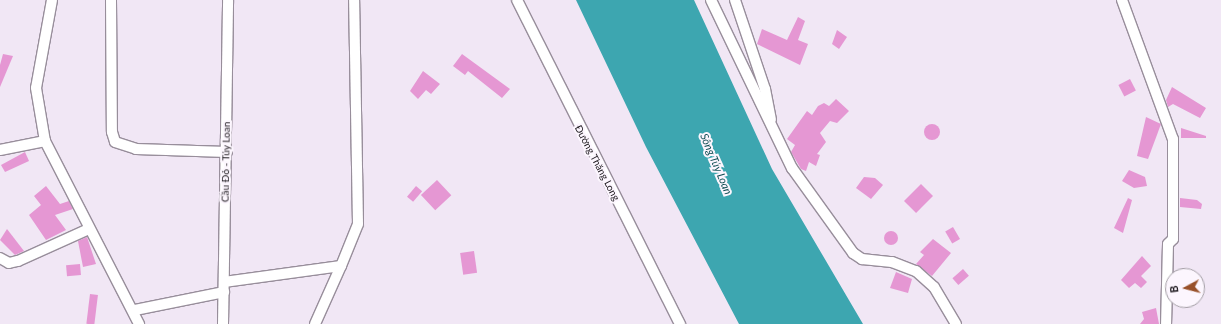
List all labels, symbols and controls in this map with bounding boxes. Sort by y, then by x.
street label: Cầu Đỏ - Túy Loan [219,121,233,203]
street label: Đường Thăng Long [572,123,622,203]
water label: Sông Túy Loan [697,131,735,197]
north arrow [1165,268,1205,308]
text: B [1167,285,1180,294]

